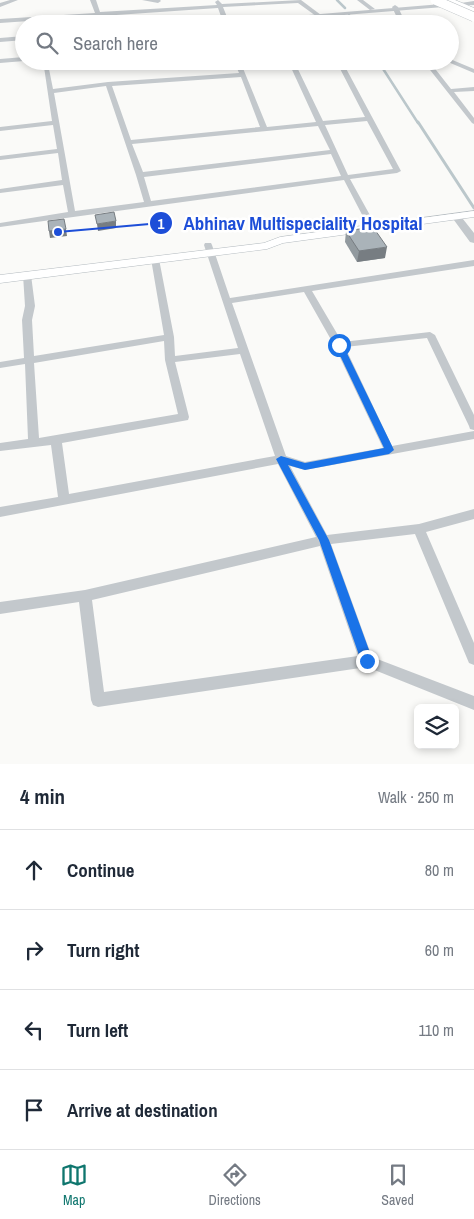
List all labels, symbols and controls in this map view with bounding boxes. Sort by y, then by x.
search box [15,15,459,70]
icon: search [33,29,61,57]
text: Search here [73,30,158,56]
callout: Abhinav Multispeciality Hospital [148,206,432,240]
text: Abhinav Multispeciality Hospital [184,210,422,236]
text: 1 [158,213,165,234]
route start [328,334,351,357]
route end [356,650,379,673]
map controls [414,704,459,749]
button: layers [414,704,459,749]
text: 4 min [20,782,65,811]
text: Walk · 250 m [378,786,454,808]
icon: ahead [20,856,48,884]
text: Continue [67,857,135,883]
text: 80 m [425,859,454,881]
icon: right [20,936,48,964]
text: Turn right [67,937,139,963]
text: 60 m [425,939,454,961]
icon: left [20,1016,48,1044]
text: Turn left [67,1017,128,1043]
text: 110 m [418,1019,454,1041]
icon: arrive [20,1096,48,1124]
text: Arrive at destination [67,1097,218,1123]
tab: Map [60,1161,88,1209]
tab: Directions [209,1161,261,1209]
tab: Saved [381,1161,414,1209]

